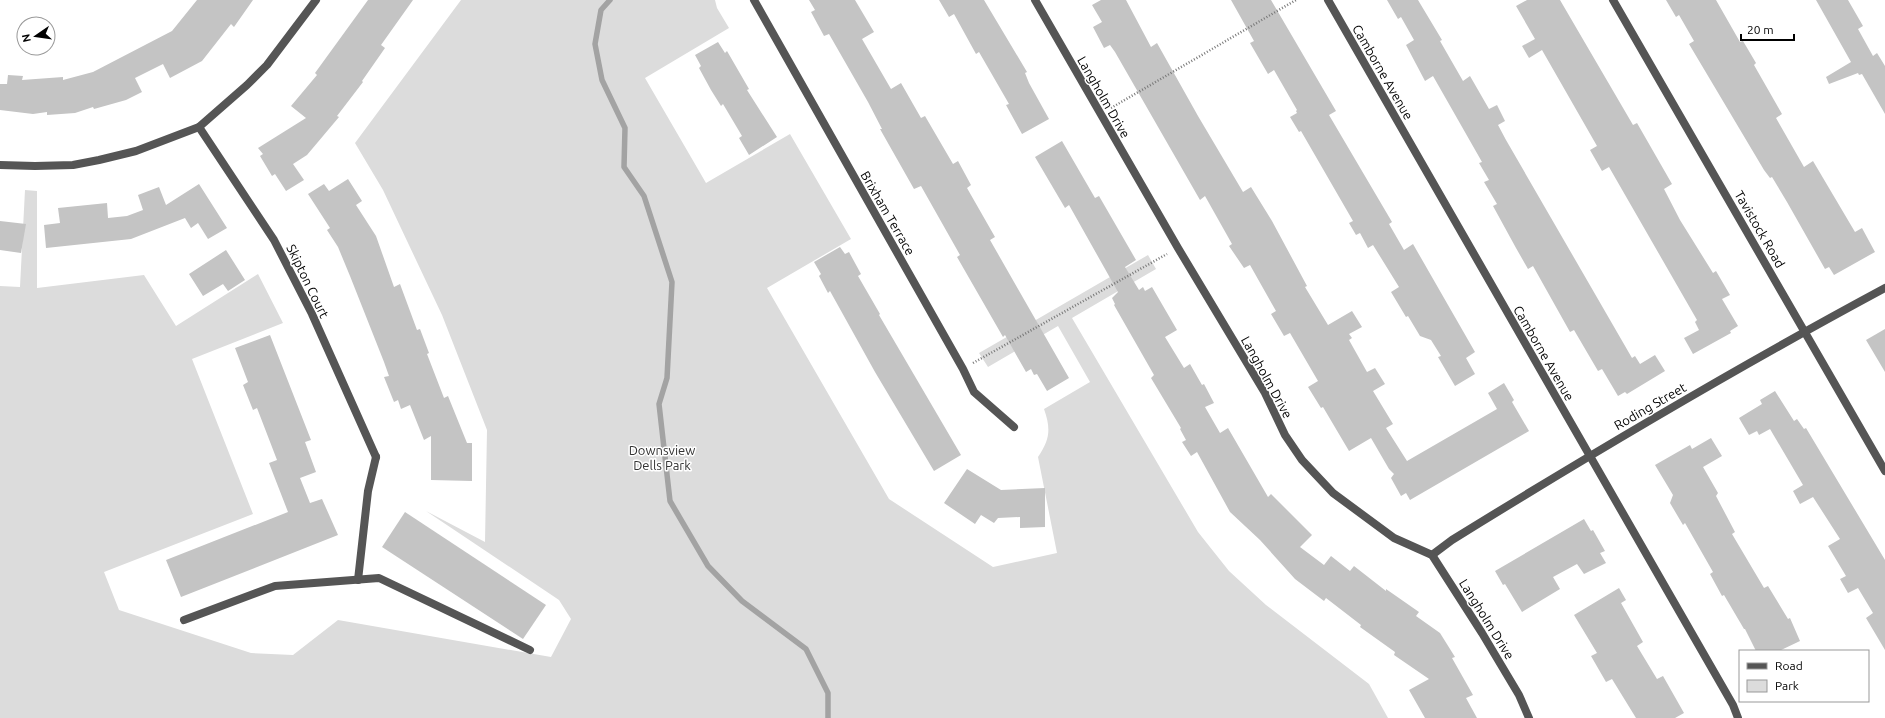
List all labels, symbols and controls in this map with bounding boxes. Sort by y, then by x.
north arrow [16,16,56,56]
scale bar [1741,16,1794,42]
street label: Camborne Avenue [1350,22,1416,122]
text: 20 m [1747,23,1774,36]
text: N [19,33,33,44]
street label: Langholm Drive [1075,54,1133,140]
street label: Brixham Terrace [858,168,918,258]
street label: Tavistock Road [1732,188,1788,270]
street label: Skipton Court [284,242,332,320]
street label: Camborne Avenue [1511,303,1577,403]
street label: Langholm Drive [1239,334,1295,420]
street label: Roding Street [1612,380,1688,432]
park label: Downsview Dells Park [629,443,695,472]
street label: Langholm Drive [1457,576,1517,662]
legend [1739,650,1869,702]
text: Road [1775,659,1803,672]
text: Park [1775,679,1799,692]

